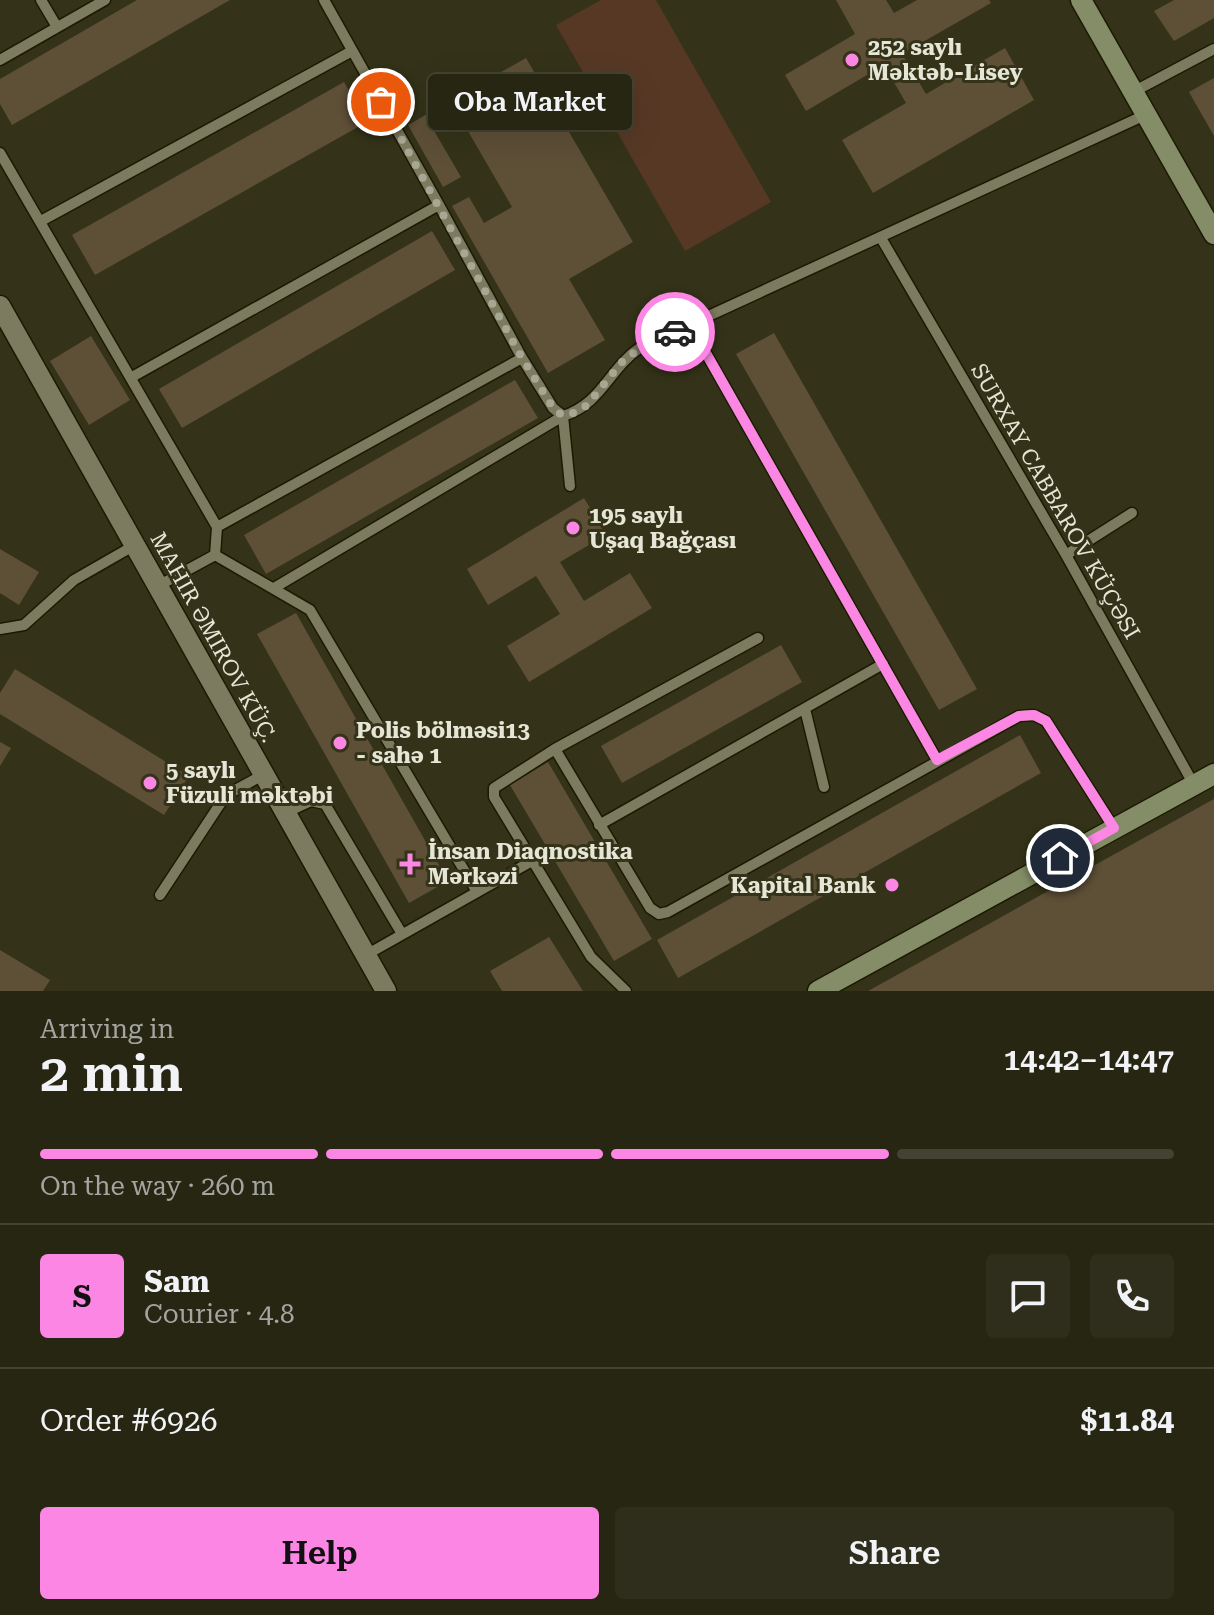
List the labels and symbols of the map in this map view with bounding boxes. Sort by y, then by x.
place label: 252 saylı Məktəb-Lisey [868,35,1023,85]
marker: 252 saylı Məktəb-Lisey [843,51,861,69]
pin [347,68,415,136]
callout: Oba Market [429,74,633,130]
courier [635,292,715,372]
street label: SURXAY CABBAROV KÜÇƏSI [966,359,1146,643]
place label: 195 saylı Uşaq Bağçası [589,503,736,553]
marker: 195 saylı Uşaq Bağçası [564,519,582,537]
street label: MAHIR ƏMIROV KÜÇ. [145,527,283,747]
place label: Polis bölməsi13 - sahə 1 [356,718,530,768]
marker: Polis bölməsi13 - sahə 1 [331,734,349,752]
place label: 5 saylı Füzuli məktəbi [166,758,333,808]
marker: 5 saylı Füzuli məktəbi [141,774,159,792]
pin [1026,824,1094,892]
place label: İnsan Diaqnostika Mərkəzi [428,838,633,889]
marker: İnsan Diaqnostika Mərkəzi [399,853,421,875]
place label: Kapital Bank [731,873,876,898]
marker: Kapital Bank [883,876,901,894]

